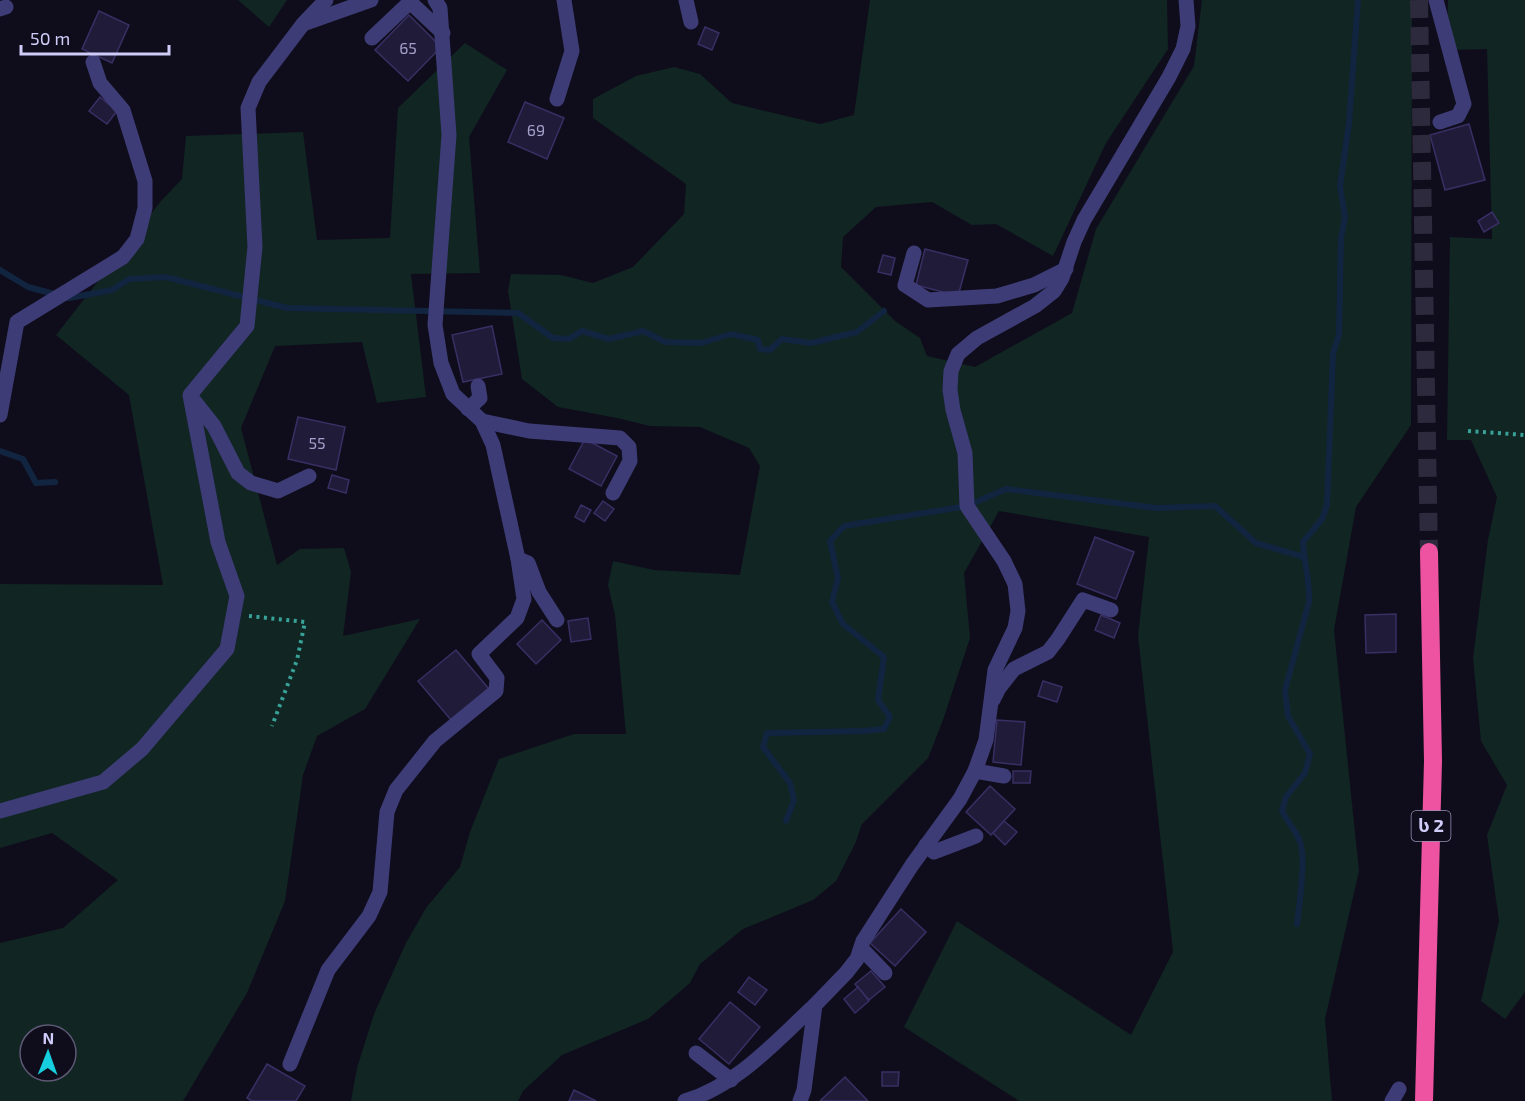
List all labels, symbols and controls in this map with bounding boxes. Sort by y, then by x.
scale bar [21,18,170,56]
text: 50 m [30,27,70,49]
house number: 65 [399,38,417,57]
house number: 69 [527,120,545,139]
house number: 55 [308,433,326,452]
road number: ს 2 [1412,811,1450,841]
north arrow [18,1023,78,1083]
text: N [42,1028,54,1047]

